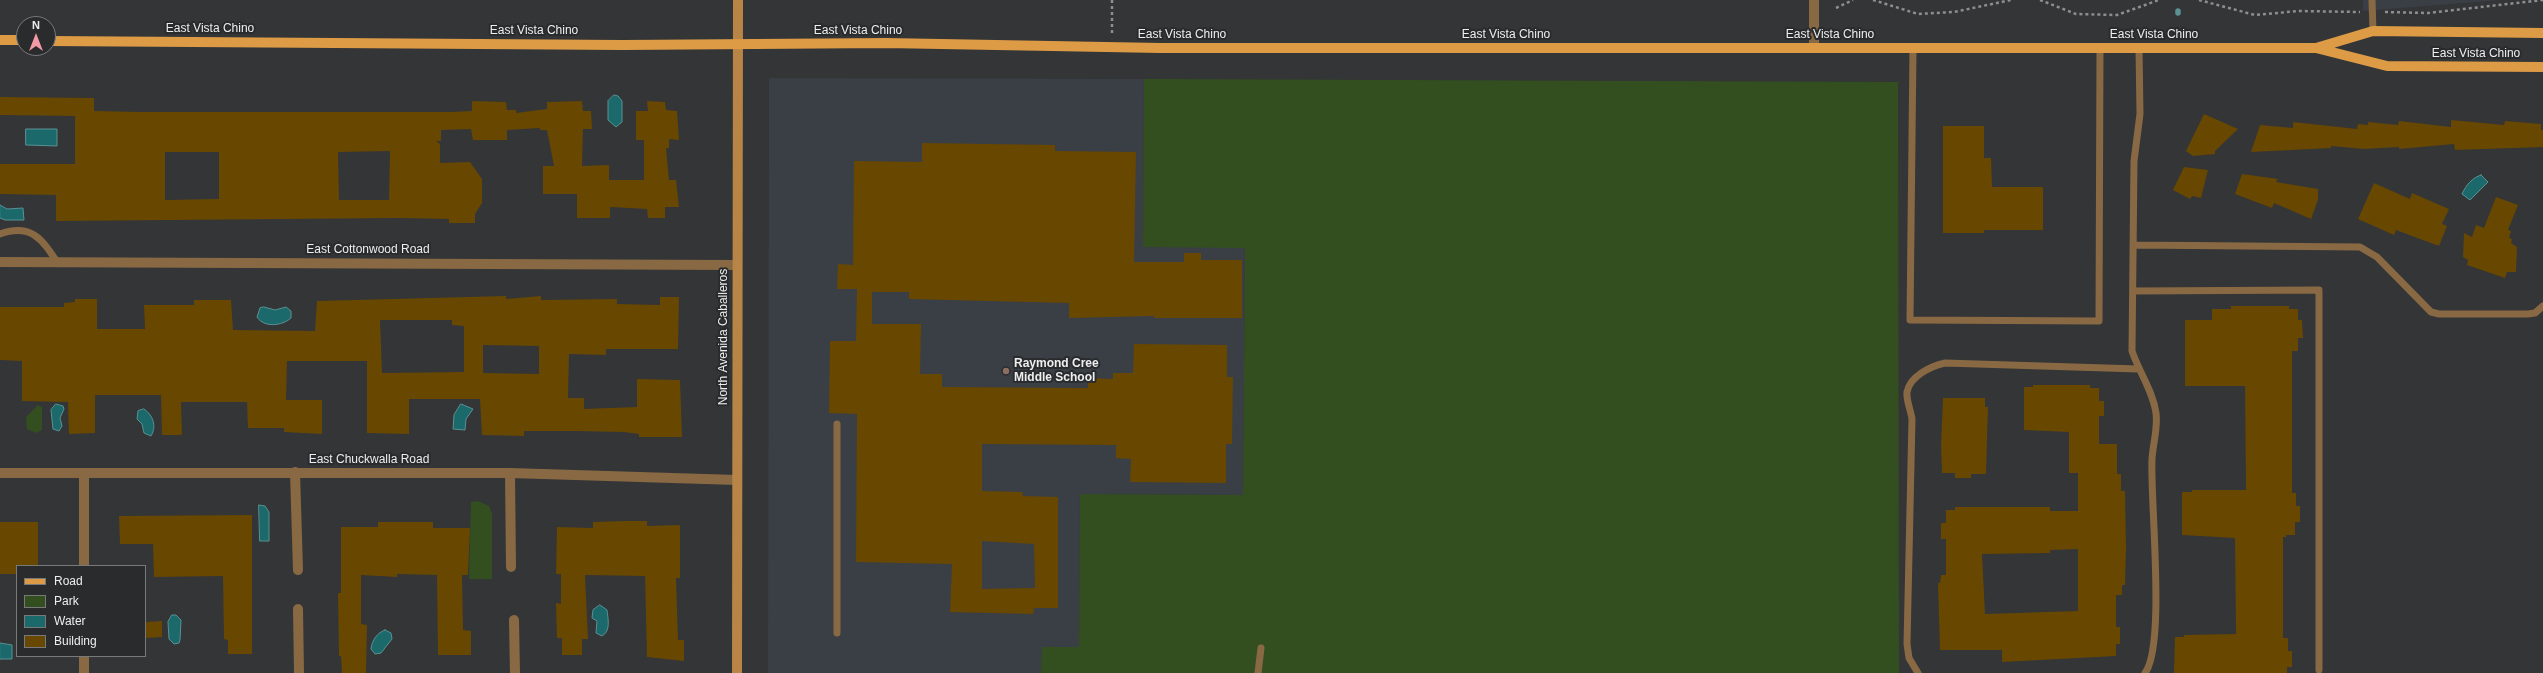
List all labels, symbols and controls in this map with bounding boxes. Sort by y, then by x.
north arrow [16,16,56,56]
text: N [32,19,40,31]
street label: East Vista Chino [166,22,254,36]
street label: East Vista Chino [490,24,578,38]
street label: East Vista Chino [814,24,902,38]
street label: East Vista Chino [1138,28,1226,42]
street label: East Vista Chino [1462,28,1550,42]
street label: East Vista Chino [1786,28,1874,42]
street label: East Vista Chino [2110,28,2198,42]
street label: East Vista Chino [2432,47,2520,61]
street label: East Cottonwood Road [306,243,430,257]
street label: North Avenida Caballeros [717,269,731,405]
place label: Raymond Cree Middle School [1014,357,1099,385]
marker: Raymond Cree Middle School [1001,366,1011,376]
street label: East Chuckwalla Road [309,453,429,467]
legend [16,565,146,657]
text: Road [54,574,83,588]
text: Park [54,594,79,608]
text: Water [54,614,86,628]
text: Building [54,634,97,648]

